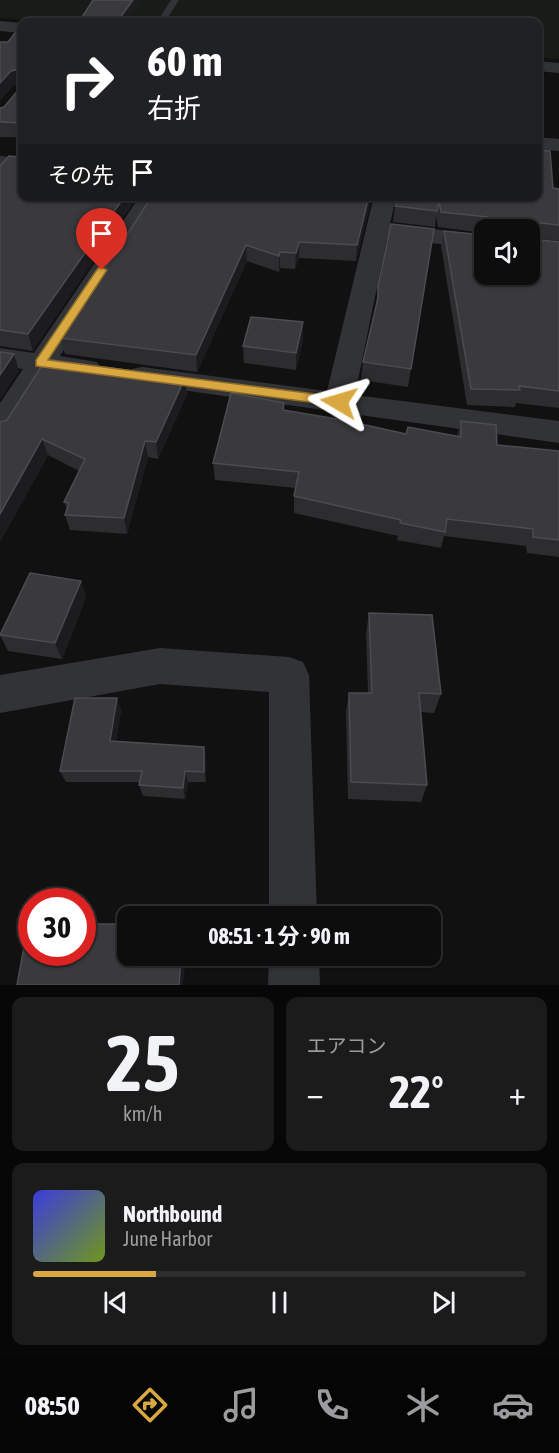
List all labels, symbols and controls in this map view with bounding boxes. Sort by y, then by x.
text: 60 m [147,37,222,85]
icon: right [48,42,126,120]
text: 右折 [147,93,201,124]
icon: arrive [126,156,159,189]
text: その先 [48,162,114,188]
pin [76,208,127,270]
icon: arrive [85,217,118,250]
map controls [474,219,540,285]
button: sound [474,219,540,285]
position arrow [307,370,371,434]
speed limit sign: 30 [18,888,96,966]
text: 08:51 · 1 分 · 90 m [208,923,350,949]
text: 25 [106,1018,179,1108]
text: エアコン [307,1034,387,1057]
text: 22° [389,1066,444,1118]
text: − [307,1074,324,1112]
text: + [509,1074,526,1112]
text: km/h [123,1102,163,1125]
text: Northbound [123,1201,222,1227]
text: June Harbor [123,1227,212,1250]
icon: previous [99,1286,132,1319]
icon: pause [263,1286,296,1319]
icon: next [427,1286,460,1319]
icon: directions [129,1384,171,1426]
icon: music [220,1384,262,1426]
icon: phone [311,1384,353,1426]
icon: climate [402,1384,444,1426]
icon: car [492,1384,534,1426]
text: 08:50 [24,1390,80,1421]

